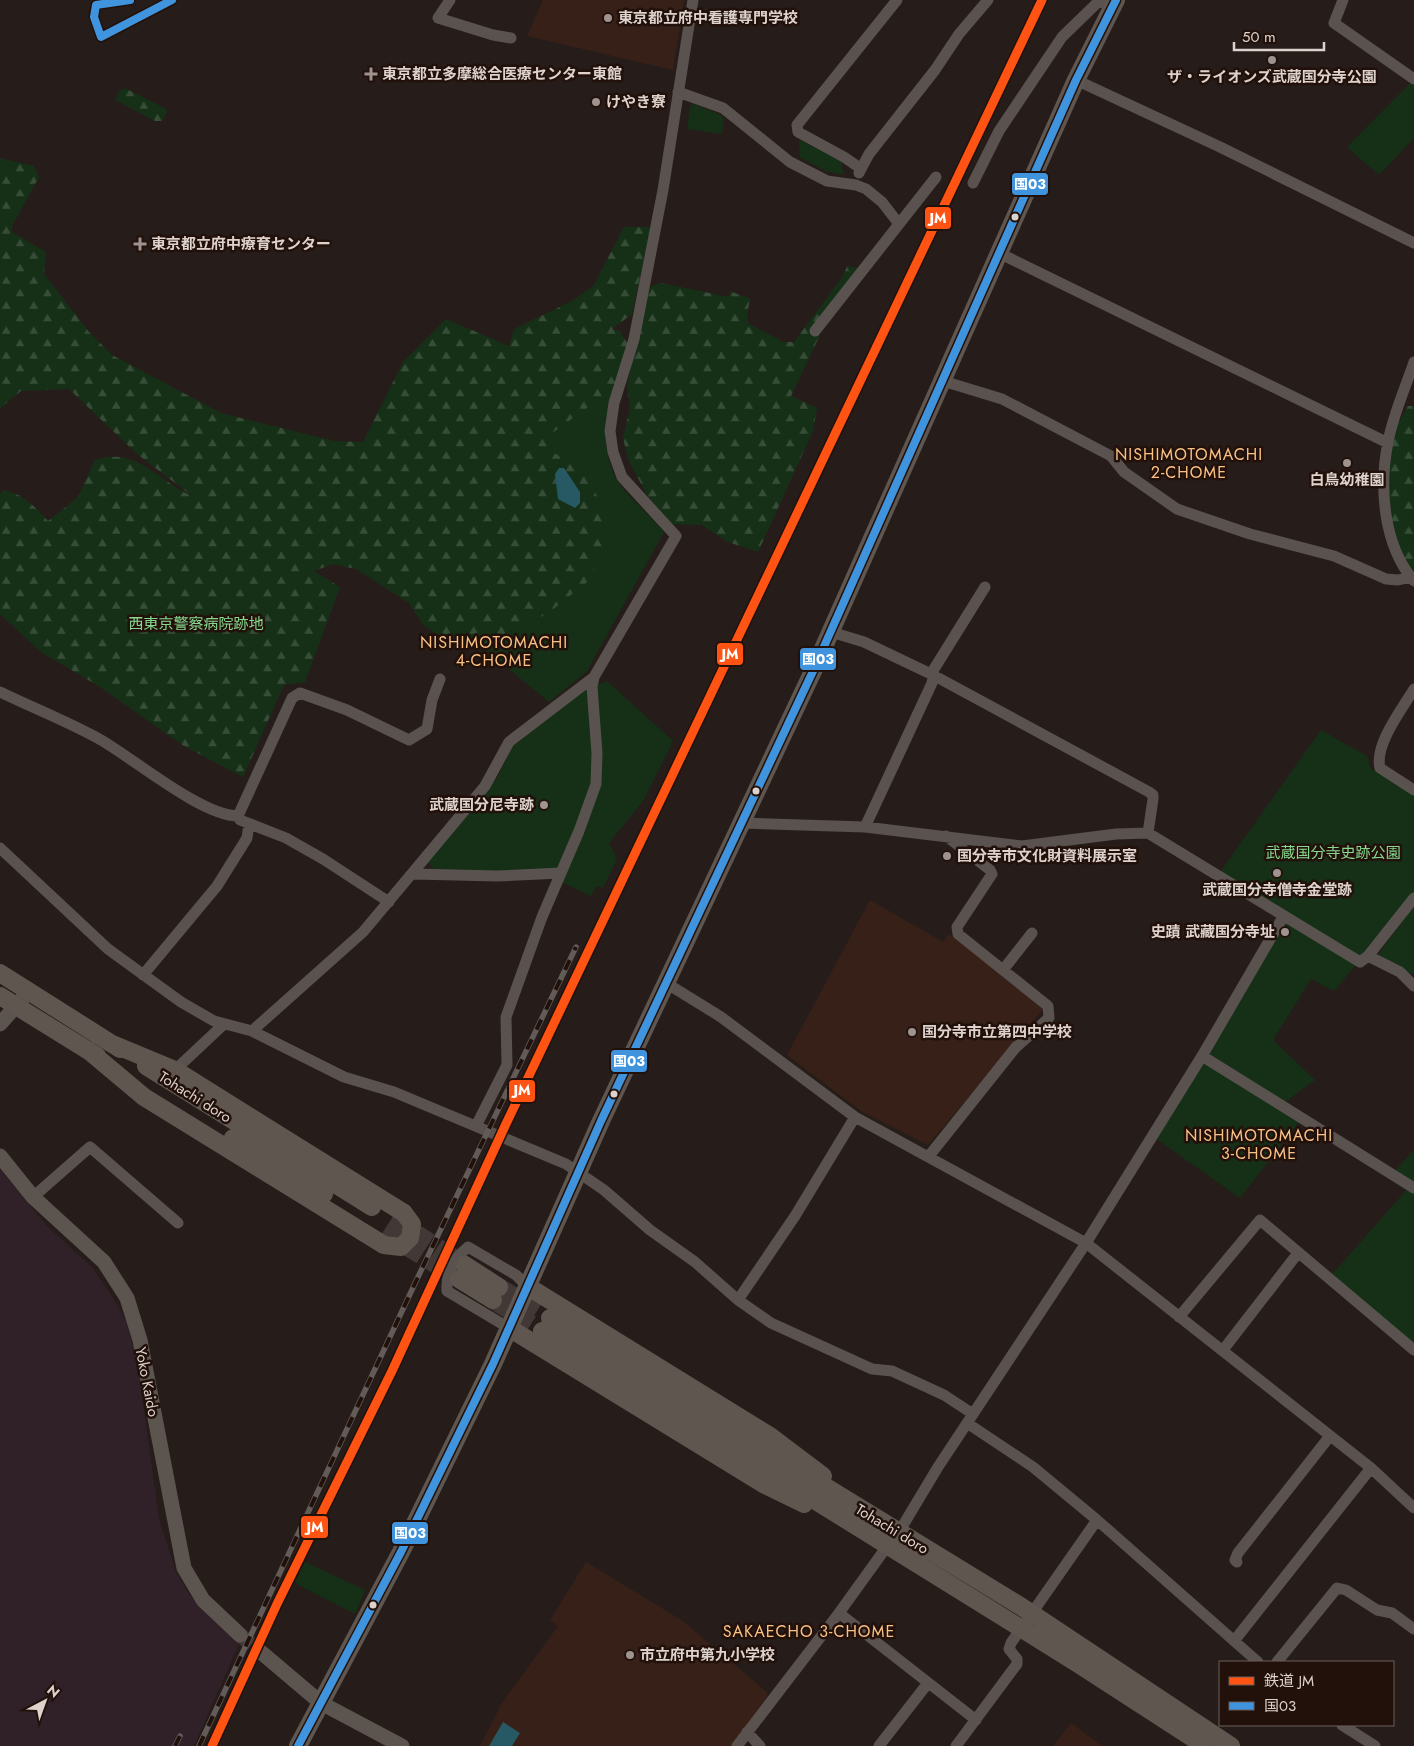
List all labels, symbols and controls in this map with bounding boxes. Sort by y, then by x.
place label: 東京都立府中看護専門学校 [618,7,798,29]
marker: 東京都立府中看護専門学校 [602,12,614,24]
scale bar [1234,20,1324,52]
text: 50 m [1242,26,1276,48]
marker: ザ・ライオンズ武蔵国分寺公園 [1266,54,1278,66]
place label: 東京都立多摩総合医療センター東館 [382,63,622,85]
place label: ザ・ライオンズ武蔵国分寺公園 [1167,66,1377,88]
marker: 東京都立多摩総合医療センター東館 [364,67,378,81]
place label: けやき寮 [606,91,666,113]
marker: けやき寮 [590,96,602,108]
line badge: 国03 [1011,172,1049,196]
text: 国03 [1014,174,1046,194]
line badge: JM [924,206,952,230]
text: JM [926,208,947,228]
unlabelled marker [1010,212,1020,222]
place label: 東京都立府中療育センター [151,233,331,255]
marker: 東京都立府中療育センター [133,237,147,251]
district label: NISHIMOTOMACHI 2-CHOME [1115,443,1263,484]
marker: 白鳥幼稚園 [1341,457,1353,469]
place label: 白鳥幼稚園 [1309,469,1385,491]
park label: 西東京警察病院跡地 [128,613,264,635]
district label: NISHIMOTOMACHI 4-CHOME [420,631,568,672]
line badge: JM [716,642,744,666]
text: JM [718,644,739,664]
line badge: 国03 [799,647,837,671]
text: 国03 [802,649,834,669]
unlabelled marker [751,786,761,796]
place label: 武蔵国分尼寺跡 [429,794,534,816]
marker: 武蔵国分尼寺跡 [538,799,550,811]
park label: 武蔵国分寺史跡公園 [1265,842,1401,864]
place label: 国分寺市文化財資料展示室 [957,845,1137,867]
marker: 国分寺市文化財資料展示室 [941,850,953,862]
marker: 武蔵国分寺僧寺金堂跡 [1271,867,1283,879]
place label: 武蔵国分寺僧寺金堂跡 [1202,879,1352,901]
place label: 史蹟 武藏国分寺址 [1150,921,1275,943]
marker: 史蹟 武藏国分寺址 [1279,926,1291,938]
place label: 国分寺市立第四中学校 [922,1021,1072,1043]
marker: 国分寺市立第四中学校 [906,1026,918,1038]
line badge: 国03 [610,1049,648,1073]
text: 国03 [613,1051,645,1071]
street label: Tohachi doro [154,1066,236,1128]
line badge: JM [508,1079,536,1103]
text: JM [510,1080,531,1100]
unlabelled marker [609,1089,619,1099]
district label: NISHIMOTOMACHI 3-CHOME [1185,1124,1333,1165]
street label: Yoko Kaido [129,1345,165,1419]
street label: Tohachi doro [851,1498,933,1560]
line badge: JM [300,1515,329,1539]
text: JM [303,1517,324,1537]
line badge: 国03 [391,1521,429,1545]
text: 国03 [394,1523,426,1543]
unlabelled marker [368,1600,378,1610]
district label: SAKAECHO 3-CHOME [723,1620,895,1643]
place label: 市立府中第九小学校 [640,1644,775,1666]
marker: 市立府中第九小学校 [624,1649,636,1661]
legend [1219,1661,1394,1726]
text: 鉄道 JM [1264,1670,1314,1692]
north arrow [20,1676,70,1726]
text: N [43,1680,64,1702]
text: 国03 [1264,1695,1296,1717]

